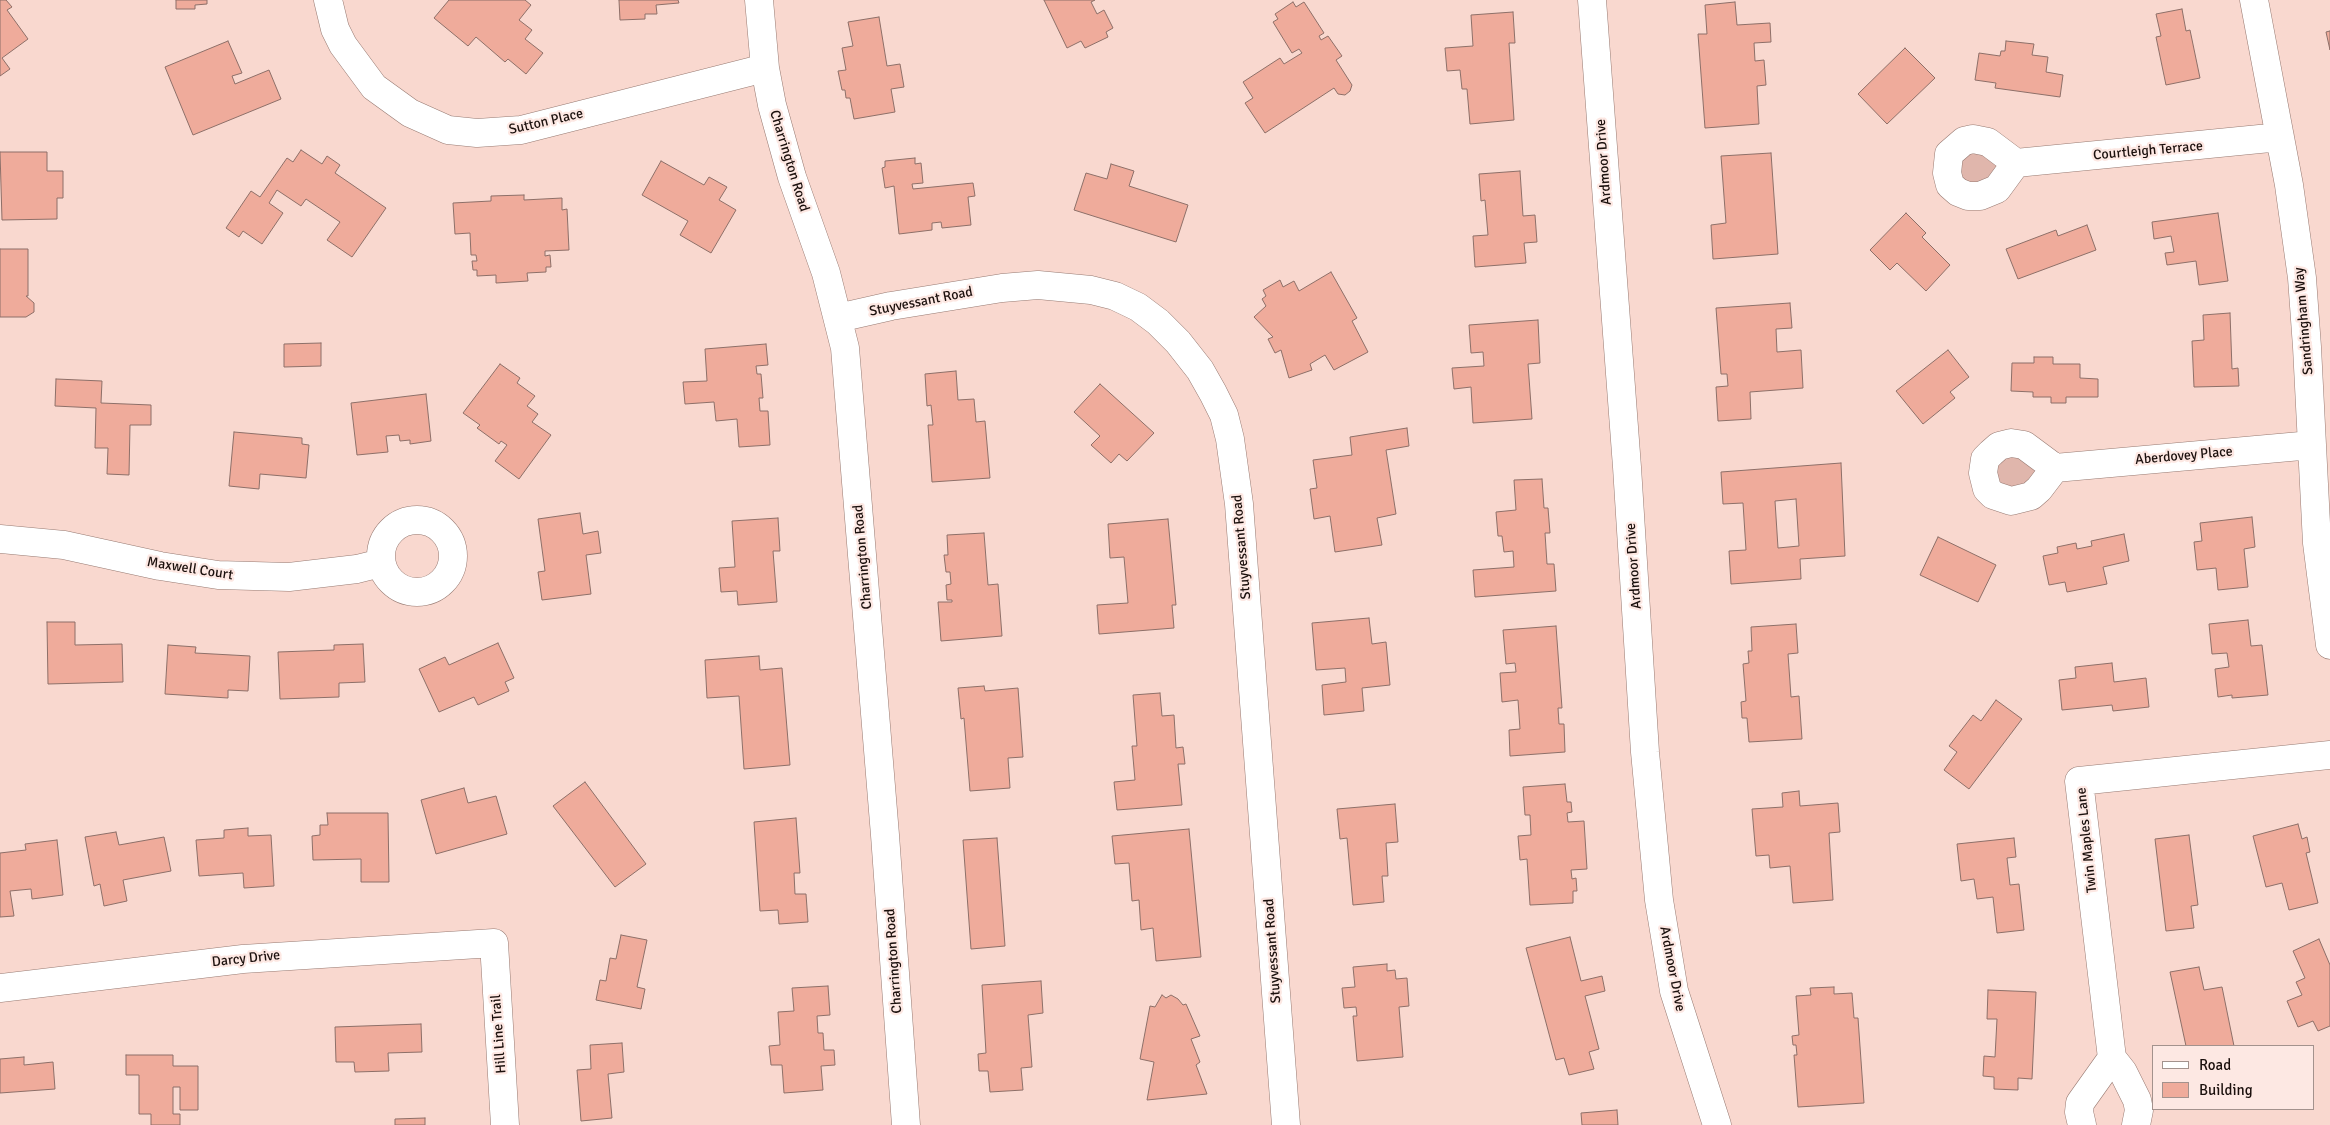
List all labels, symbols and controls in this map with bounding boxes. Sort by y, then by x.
street label: Sutton Place [507,105,585,139]
street label: Charrington Road [766,108,812,214]
street label: Ardmoor Drive [1593,118,1615,206]
street label: Courtleigh Terrace [2092,138,2204,164]
street label: Sandringham Way [2291,266,2317,376]
street label: Stuyvessant Road [868,284,974,320]
street label: Aberdovey Place [2135,443,2233,469]
street label: Stuyvessant Road [1229,494,1255,600]
street label: Charrington Road [850,504,876,610]
street label: Ardmoor Drive [1623,522,1645,610]
street label: Maxwell Court [146,554,234,584]
street label: Twin Maples Lane [2073,787,2101,893]
street label: Stuyvessant Road [1261,898,1285,1004]
street label: Charrington Road [882,908,906,1014]
street label: Ardmoor Drive [1656,925,1688,1013]
street label: Darcy Drive [211,947,281,971]
street label: Hill Line Trail [488,994,510,1074]
legend [2152,1045,2315,1110]
text: Road [2199,1056,2231,1074]
text: Building [2199,1081,2253,1099]

